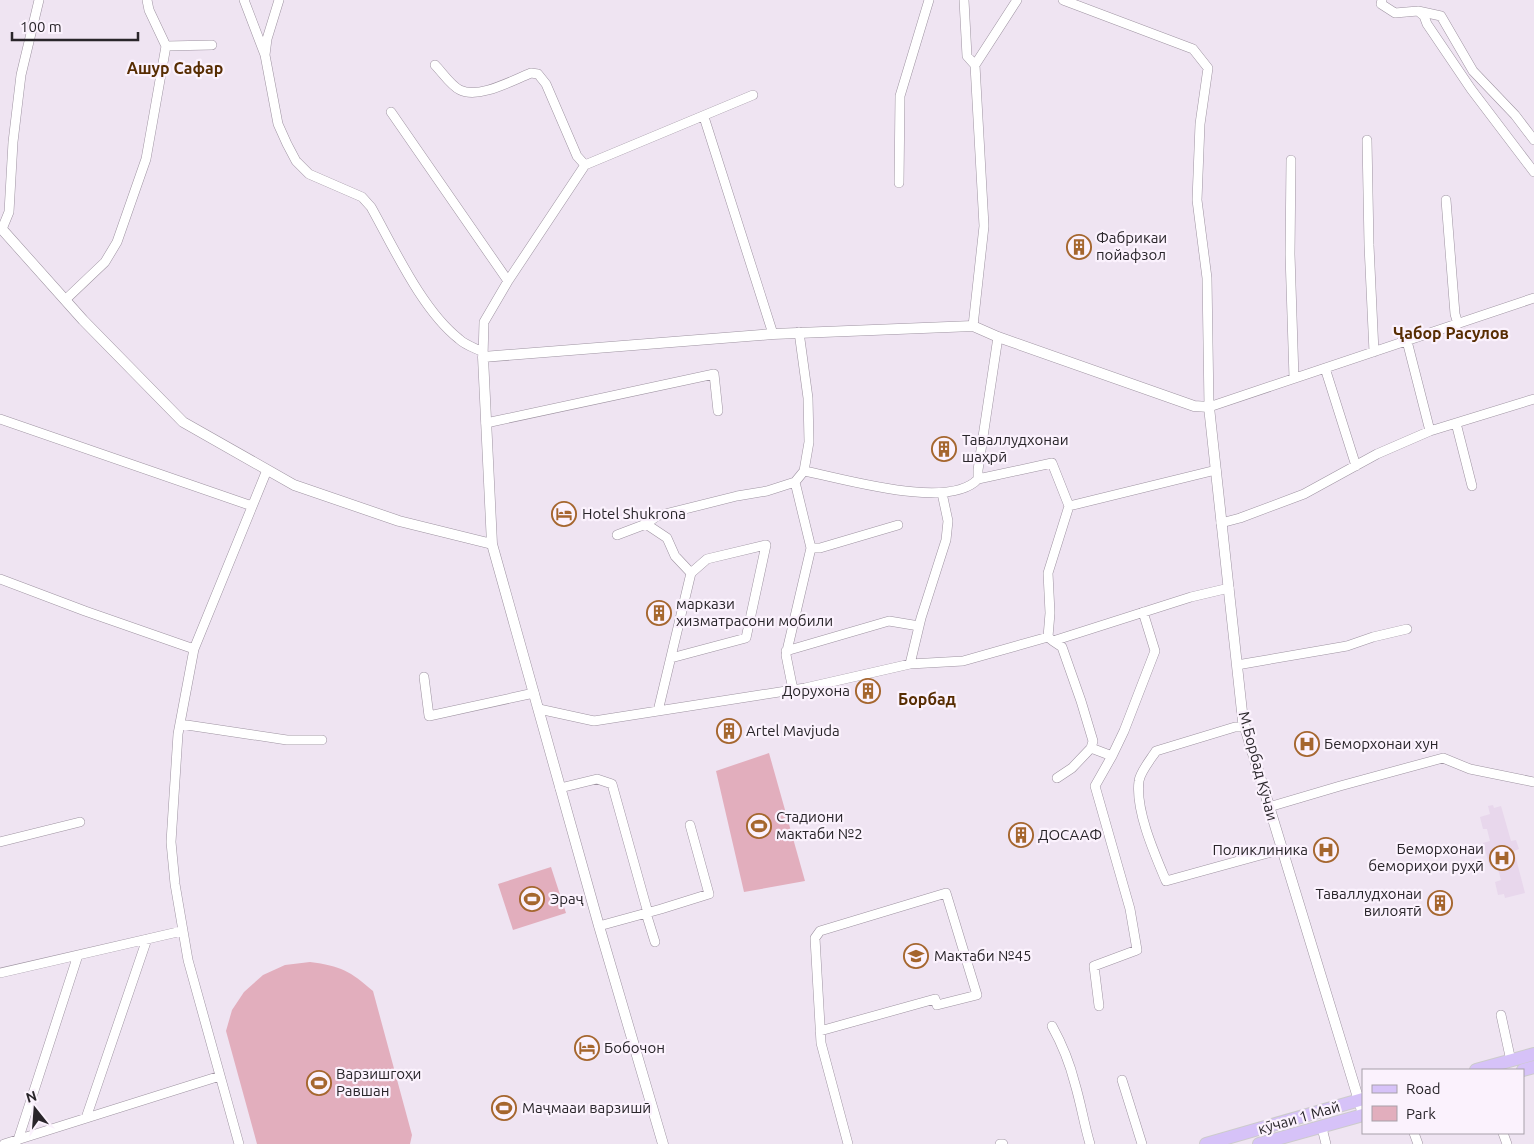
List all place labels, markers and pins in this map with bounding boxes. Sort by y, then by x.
place label: Фабрикаи пойафзол [1096,229,1167,263]
building icon: Фабрикаи пойафзол [1066,234,1092,260]
place label: Таваллудхонаи шаҳрӣ [962,431,1069,465]
building icon: Таваллудхонаи шаҳрӣ [931,436,957,462]
hotel icon: Hotel Shukrona [551,501,577,527]
place label: Hotel Shukrona [582,505,686,522]
place label: маркази хизматрасони мобили [676,595,833,629]
building icon: маркази хизматрасони мобили [646,600,672,626]
building icon: Дорухона [855,678,881,704]
place label: Дорухона [782,682,850,699]
building icon: Artel Mavjuda [716,718,742,744]
place label: Artel Mavjuda [746,722,840,739]
hospital icon: Беморхонаи хун [1294,731,1320,757]
place label: Беморхонаи хун [1324,735,1438,752]
place label: Стадиони мактаби №2 [776,808,863,842]
sports icon: Стадиони мактаби №2 [746,813,772,839]
building icon: ДОСААФ [1008,822,1034,848]
place label: ДОСААФ [1038,826,1102,843]
hospital icon: Поликлиника [1313,837,1339,863]
place label: Беморхонаи бемориҳои руҳӣ [1368,840,1484,874]
place label: Поликлиника [1212,841,1308,858]
hospital icon: Беморхонаи бемориҳои руҳӣ [1489,845,1515,871]
place label: Таваллудхонаи вилоятӣ [1315,885,1422,919]
sports icon: Эраҷ [519,886,545,912]
place label: Эраҷ [550,890,584,907]
building icon: Таваллудхонаи вилоятӣ [1427,890,1453,916]
school or university icon: Мактаби №45 [903,943,929,969]
place label: Мактаби №45 [934,947,1031,964]
hotel icon: Бобочон [574,1035,600,1061]
place label: Бобочон [604,1039,665,1056]
place label: Варзишгоҳи Равшан [336,1065,421,1099]
sports icon: Варзишгоҳи Равшан [306,1070,332,1096]
sports icon: Маҷмааи варзишӣ [491,1095,517,1121]
place label: Маҷмааи варзишӣ [522,1099,651,1116]

